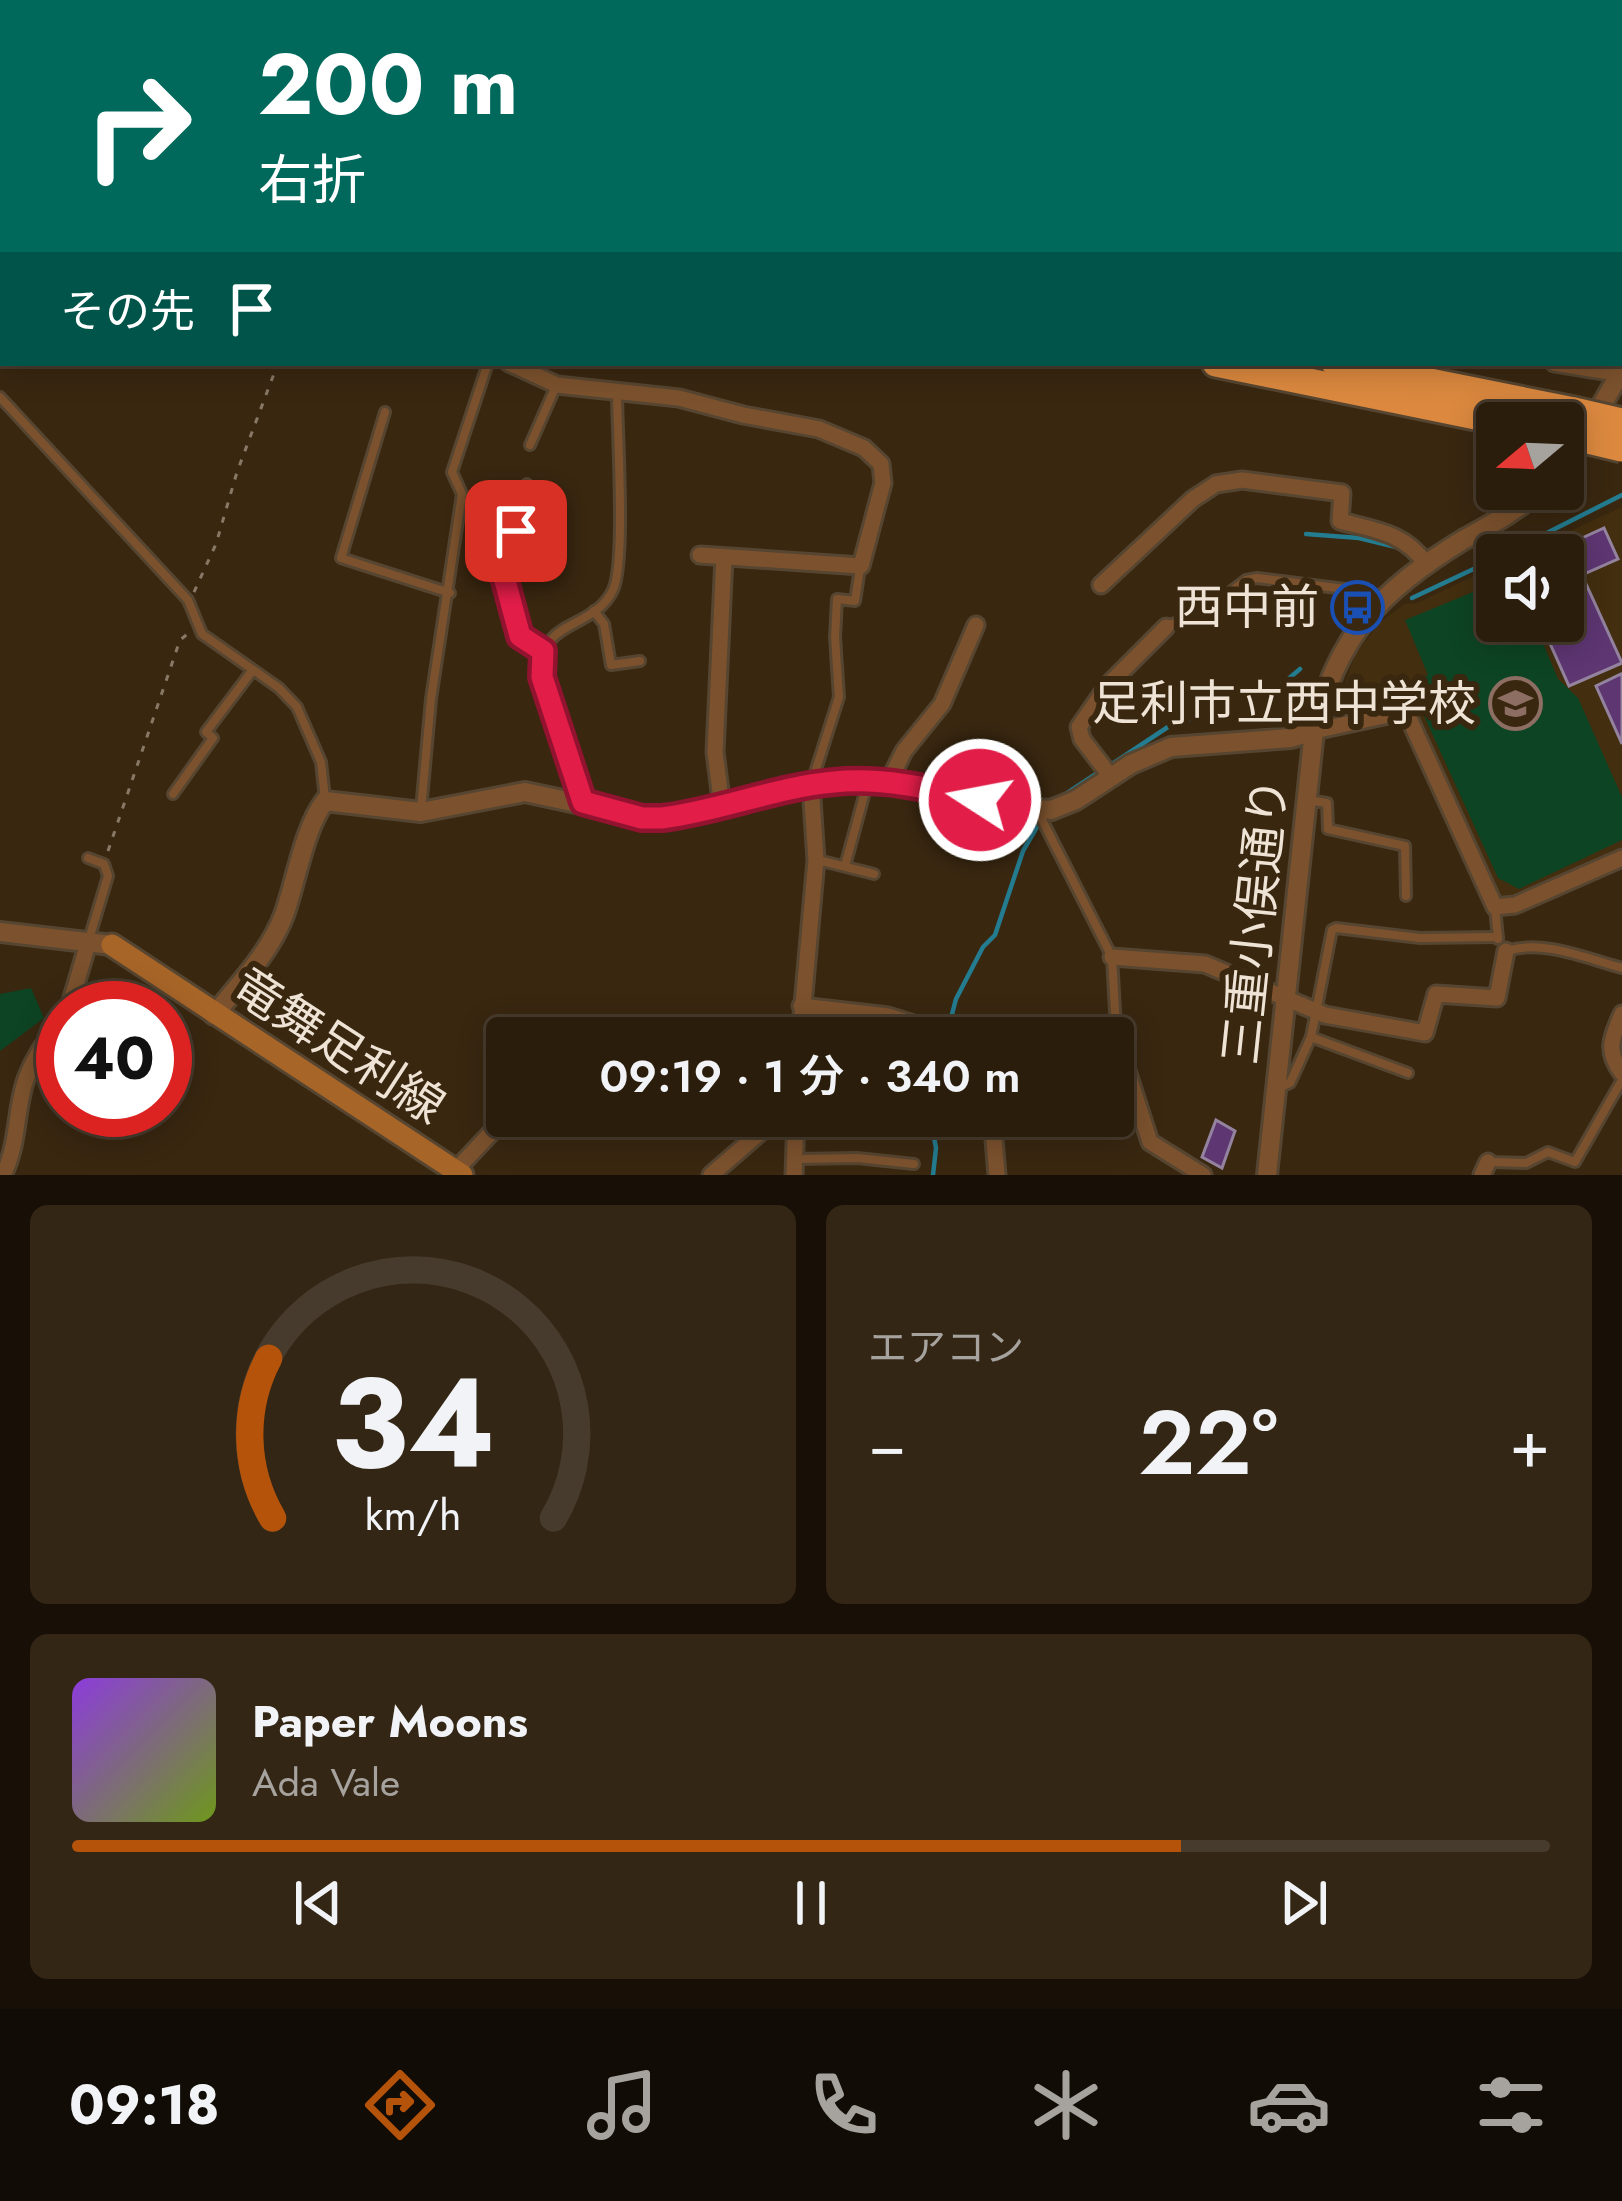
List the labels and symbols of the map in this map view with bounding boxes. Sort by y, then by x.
north arrow [1476,402,1584,510]
pin [465,480,567,582]
place label: 西中前 [1175,573,1319,642]
bus stop icon: 西中前 [1330,579,1386,635]
place label: 足利市立西中学校 [1092,669,1476,738]
school or university icon: 足利市立西中学校 [1487,675,1543,731]
position arrow [917,737,1043,863]
street label: 三重小俣通り [1206,774,1304,1068]
street label: 竜舞足利線 [220,952,458,1140]
speed limit sign: 40 [36,981,192,1137]

